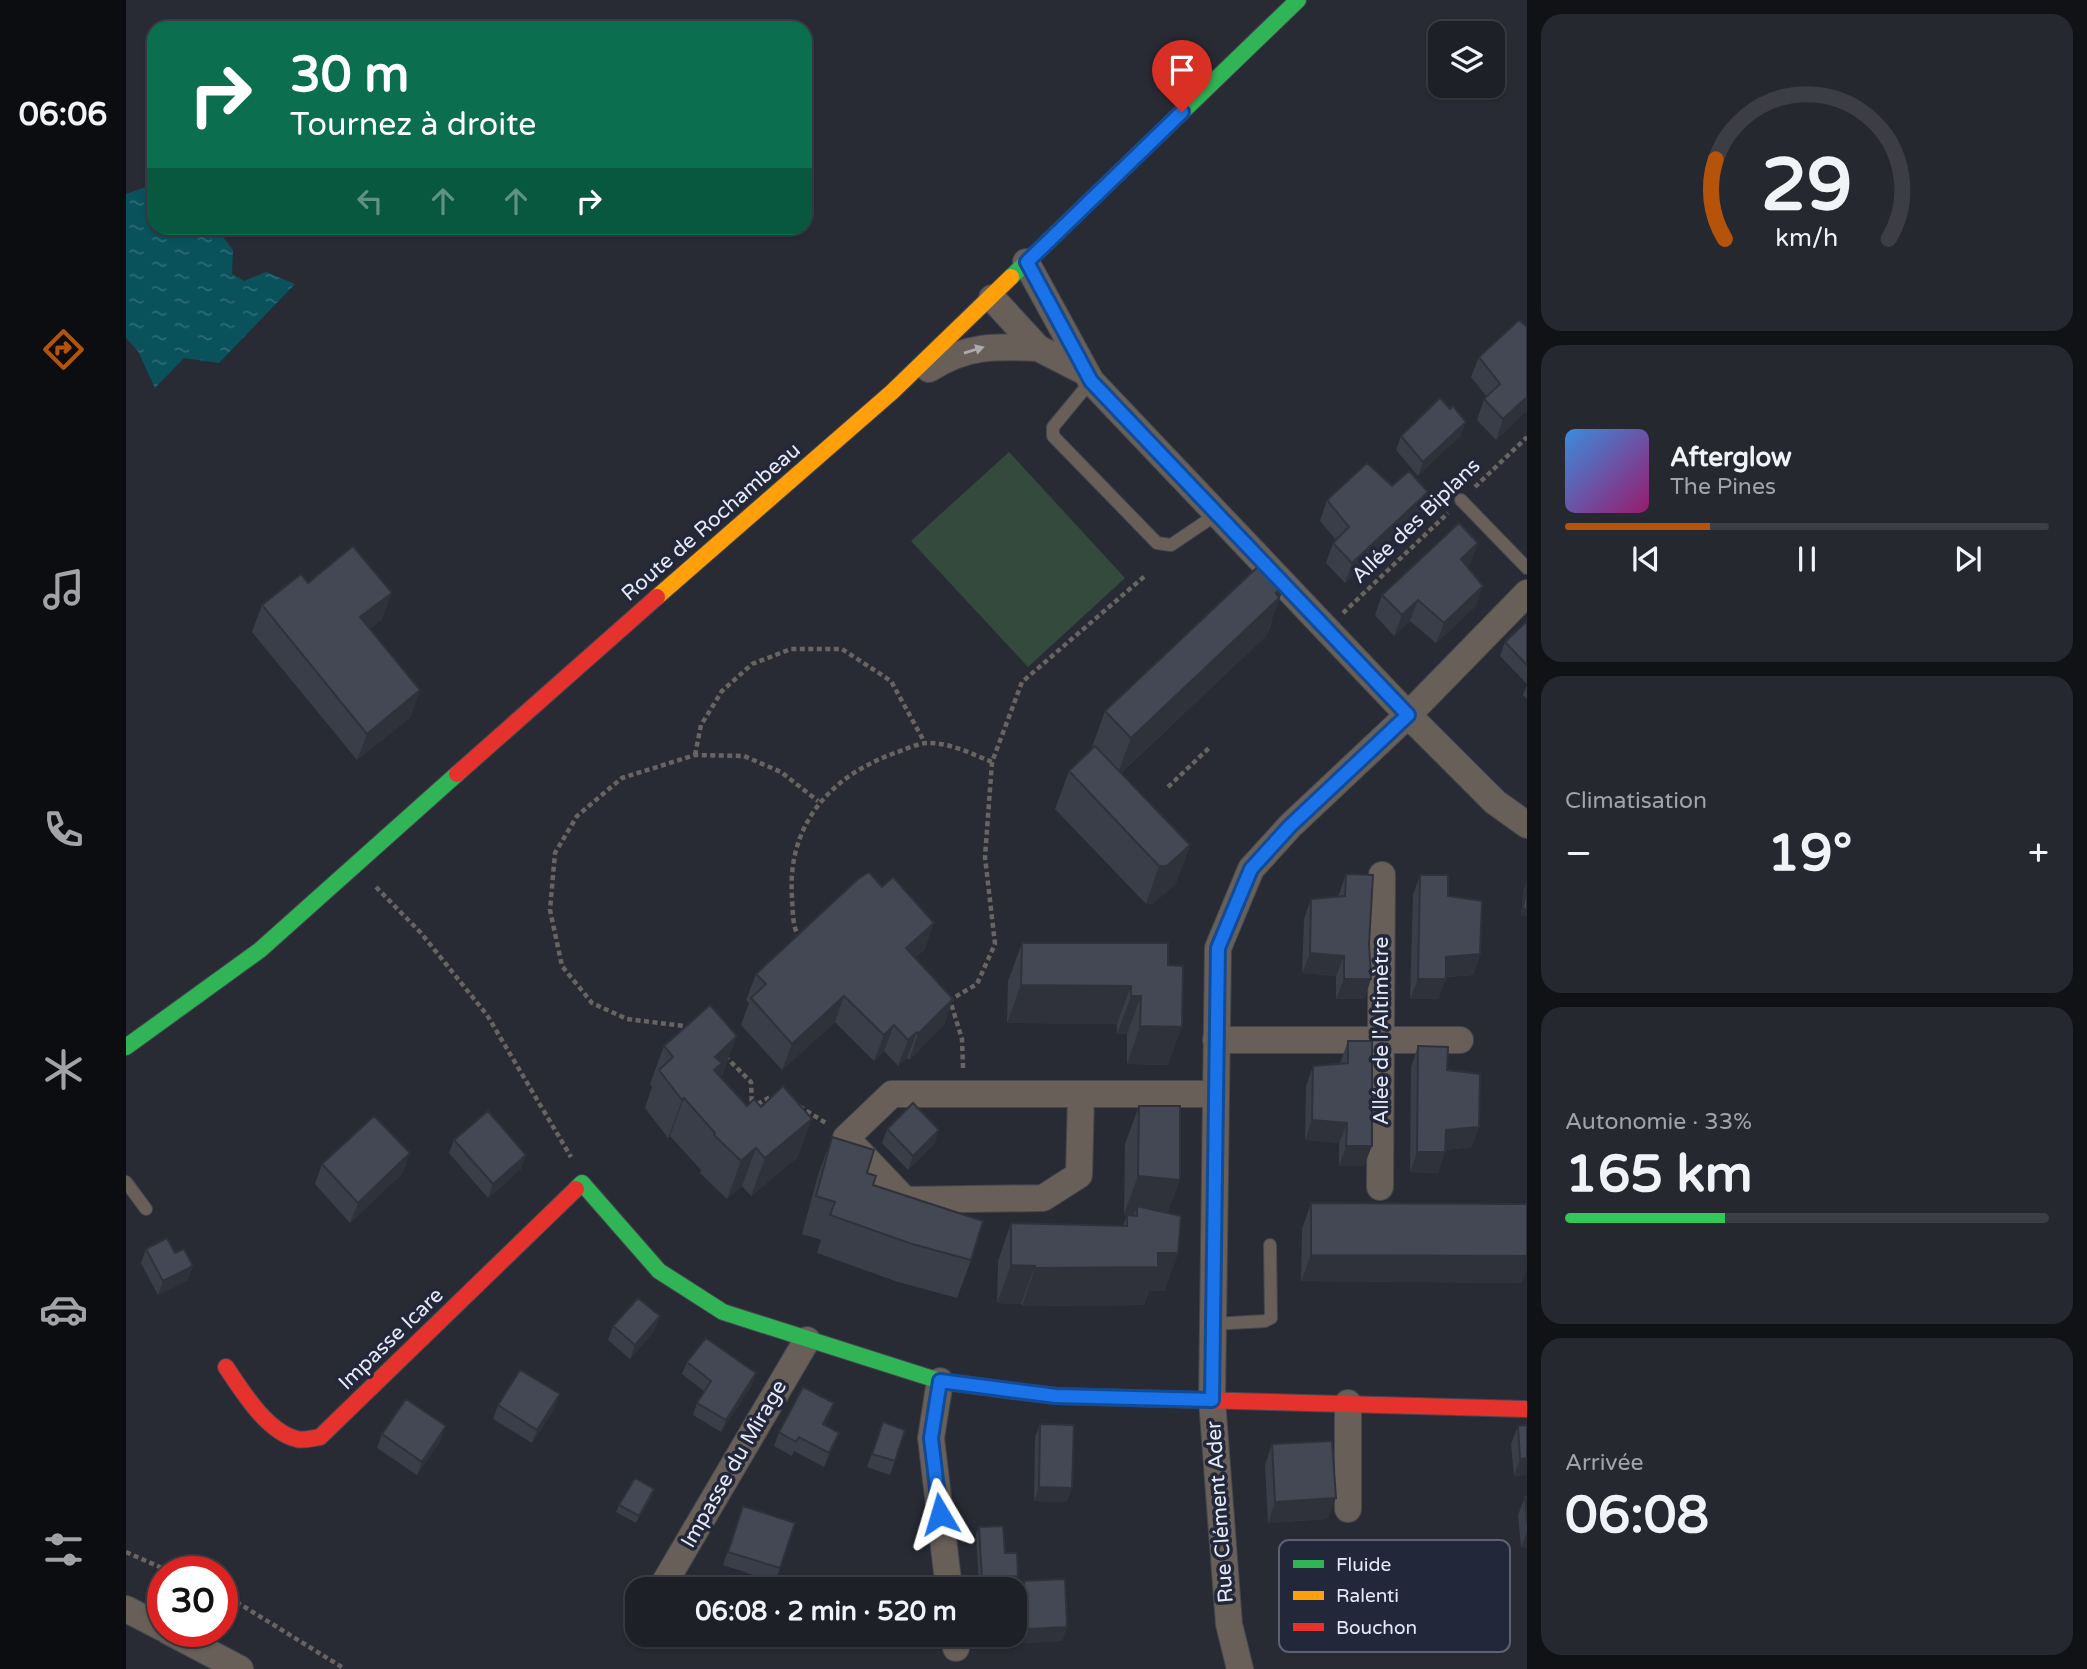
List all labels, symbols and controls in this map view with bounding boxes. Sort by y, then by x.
map controls [1428,21,1505,98]
button: layers [1428,21,1505,98]
pin [1152,40,1212,112]
text: 30 m [290,46,409,105]
icon: right [175,49,266,140]
icon: arrive [1163,51,1201,89]
text: 06:06 [19,96,107,134]
text: Tournez à droite [290,106,536,144]
text: 29 [1761,142,1853,230]
icon: left [351,182,389,220]
icon: ahead [424,182,462,220]
icon: ahead [497,182,535,220]
icon: right [570,182,608,220]
text: km/h [1776,222,1838,252]
icon: directions [39,325,88,374]
one-way arrow [963,344,984,354]
street label: Route de Rochambeau [616,438,806,606]
text: Afterglow [1670,442,1792,473]
street label: Allée des Biplans [1347,453,1485,589]
text: The Pines [1670,473,1776,501]
icon: previous [1627,540,1665,578]
icon: pause [1788,540,1826,578]
icon: next [1949,540,1987,578]
icon: music [39,565,88,614]
text: Climatisation [1565,787,1707,815]
icon: phone [39,805,88,854]
text: 19° [1767,822,1852,885]
text: − [1565,831,1592,877]
text: + [2028,831,2049,877]
street label: Allée de l'Altimètre [1369,937,1394,1125]
icon: climate [39,1045,88,1094]
text: Autonomie · 33% [1565,1108,1752,1136]
text: 165 km [1565,1143,1753,1206]
street label: Impasse Icare [333,1283,449,1395]
icon: car [39,1285,88,1334]
street label: Impasse du Mirage [676,1376,792,1552]
street label: Rue Clément Ader [1201,1420,1239,1604]
text: Arrivée [1565,1449,1643,1477]
position arrow [903,1477,977,1551]
text: 06:08 [1565,1484,1709,1547]
icon: filters [39,1525,88,1574]
legend [1279,1540,1510,1652]
text: Fluide [1336,1554,1391,1576]
speed limit sign: 30 [147,1556,238,1647]
text: Ralenti [1336,1585,1399,1607]
text: 06:08 · 2 min · 520 m [695,1596,957,1627]
text: Bouchon [1336,1617,1417,1639]

